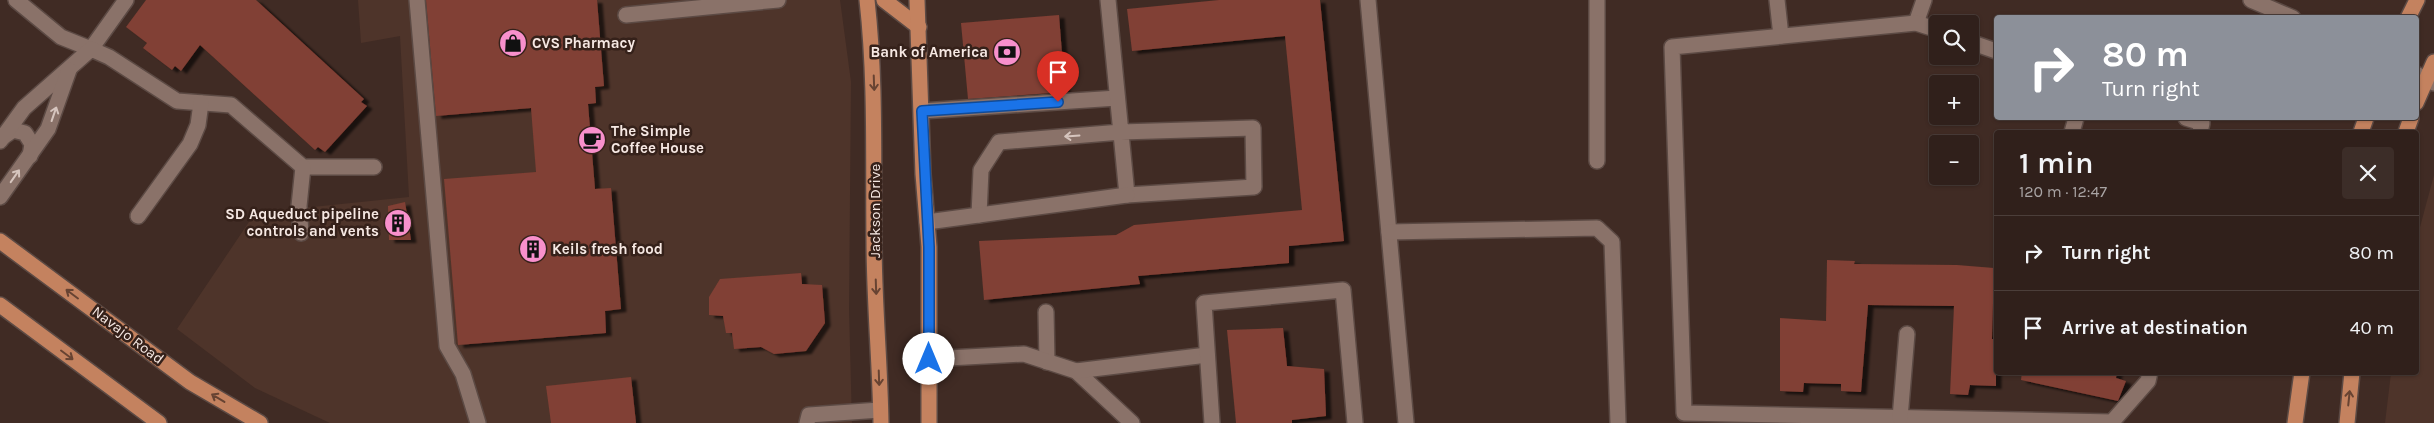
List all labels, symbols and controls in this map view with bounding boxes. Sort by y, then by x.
map controls [1929,15,1979,185]
button: search [1929,15,1979,65]
shop icon: CVS Pharmacy [498,28,528,58]
place label: CVS Pharmacy [532,34,636,52]
text: 80 m [2102,34,2189,75]
icon: right [2019,35,2084,100]
bank icon: Bank of America [992,37,1022,67]
place label: Bank of America [871,43,988,61]
pin [1037,51,1079,102]
icon: arrive [1044,58,1072,86]
one-way arrow [869,75,879,91]
button: + [1929,75,1979,125]
text: Turn right [2102,76,2200,102]
one-way arrow [50,107,59,122]
place label: The Simple Coffee House [611,122,704,157]
cafe icon: The Simple Coffee House [577,125,607,155]
one-way arrow [1064,132,1080,141]
button: − [1929,135,1979,185]
text: 1 min [2019,145,2093,181]
button: close [2342,147,2394,199]
street label: Jackson Drive [866,164,884,258]
one-way arrow [10,170,20,184]
text: 120 m · 12:47 [2019,182,2107,201]
place label: SD Aqueduct pipeline controls and vents [225,205,379,240]
building icon: SD Aqueduct pipeline controls and vents [383,208,413,238]
building icon: Keils fresh food [518,234,548,264]
icon: right [2019,239,2047,267]
place label: Keils fresh food [552,240,663,258]
text: Turn right [2062,242,2151,264]
text: 80 m [2349,242,2394,264]
one-way arrow [871,279,880,295]
one-way arrow [65,289,79,299]
street label: Navajo Road [89,302,167,368]
icon: arrive [2019,314,2047,342]
text: Arrive at destination [2062,317,2248,339]
text: 40 m [2350,317,2394,339]
position arrow [902,332,954,384]
one-way arrow [60,350,74,360]
one-way arrow [875,370,884,386]
one-way arrow [2345,390,2354,406]
one-way arrow [212,393,226,403]

